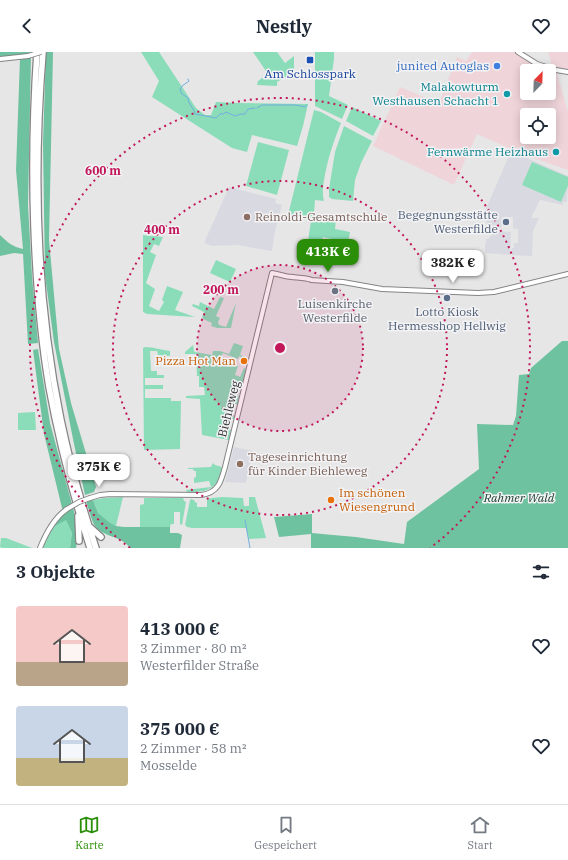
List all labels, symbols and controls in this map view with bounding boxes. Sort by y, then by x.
icon: back [16,15,38,37]
text: Nestly [256,15,312,38]
icon: heart [530,15,552,37]
marker: Am Schlosspark [305,55,315,65]
place label: junited Autoglas [396,58,489,73]
marker: junited Autoglas [492,61,502,71]
north arrow [520,64,556,100]
map controls [520,64,556,144]
place label: Am Schlosspark [264,66,356,81]
place label: Malakowturm Westhausen Schacht 1 [372,79,500,108]
marker: Malakowturm Westhausen Schacht 1 [502,89,512,99]
button: locate [520,108,556,144]
place label: Fernwärme Heizhaus [427,144,548,159]
marker: Fernwärme Heizhaus [551,147,561,157]
text: 600 m [85,163,121,178]
place label: Begegnungsstätte Westerfilde [398,207,498,236]
place label: Reinoldi-Gesamtschule [255,209,387,224]
marker: Reinoldi-Gesamtschule [242,212,252,222]
marker: Begegnungsstätte Westerfilde [501,217,511,227]
text: 400 m [144,222,180,237]
pin: 413K € [295,239,361,273]
text: 413K € [306,243,350,260]
pin: 382K € [420,250,486,284]
text: 382K € [431,254,475,271]
text: 200 m [203,282,239,297]
marker: Luisenkirche Westerfilde [330,286,340,296]
marker: Lotto Kiosk Hermesshop Hellwig [442,293,452,303]
place label: Luisenkirche Westerfilde [298,296,372,325]
place label: Lotto Kiosk Hermesshop Hellwig [388,304,506,333]
centre of rings [273,341,287,355]
place label: Pizza Hot Man [155,353,236,368]
marker: Pizza Hot Man [239,356,249,366]
street label: Biehleweg [214,378,243,439]
place label: Tageseinrichtung für Kinder Biehleweg [248,449,368,478]
pin: 375K € [66,454,132,488]
text: 375K € [77,458,121,475]
marker: Tageseinrichtung für Kinder Biehleweg [235,459,245,469]
place label: Im schönen Wiesengrund [339,485,415,514]
park label: Rahmer Wald [483,490,555,505]
marker: Im schönen Wiesengrund [326,495,336,505]
text: 3 Objekte [16,561,95,583]
icon: filters [530,561,552,583]
text: 413 000 € [140,618,220,640]
icon: home [48,622,96,670]
icon: heart [530,635,552,657]
text: 3 Zimmer · 80 m² [140,640,246,657]
text: Westerfilder Straße [140,657,259,674]
text: 375 000 € [140,718,220,740]
icon: home [48,722,96,770]
icon: heart [530,735,552,757]
text: 2 Zimmer · 58 m² [140,740,246,757]
text: Mosselde [140,757,197,774]
tab: Karte [75,814,104,852]
tab: Gespeichert [254,814,317,852]
tab: Start [467,814,493,852]

